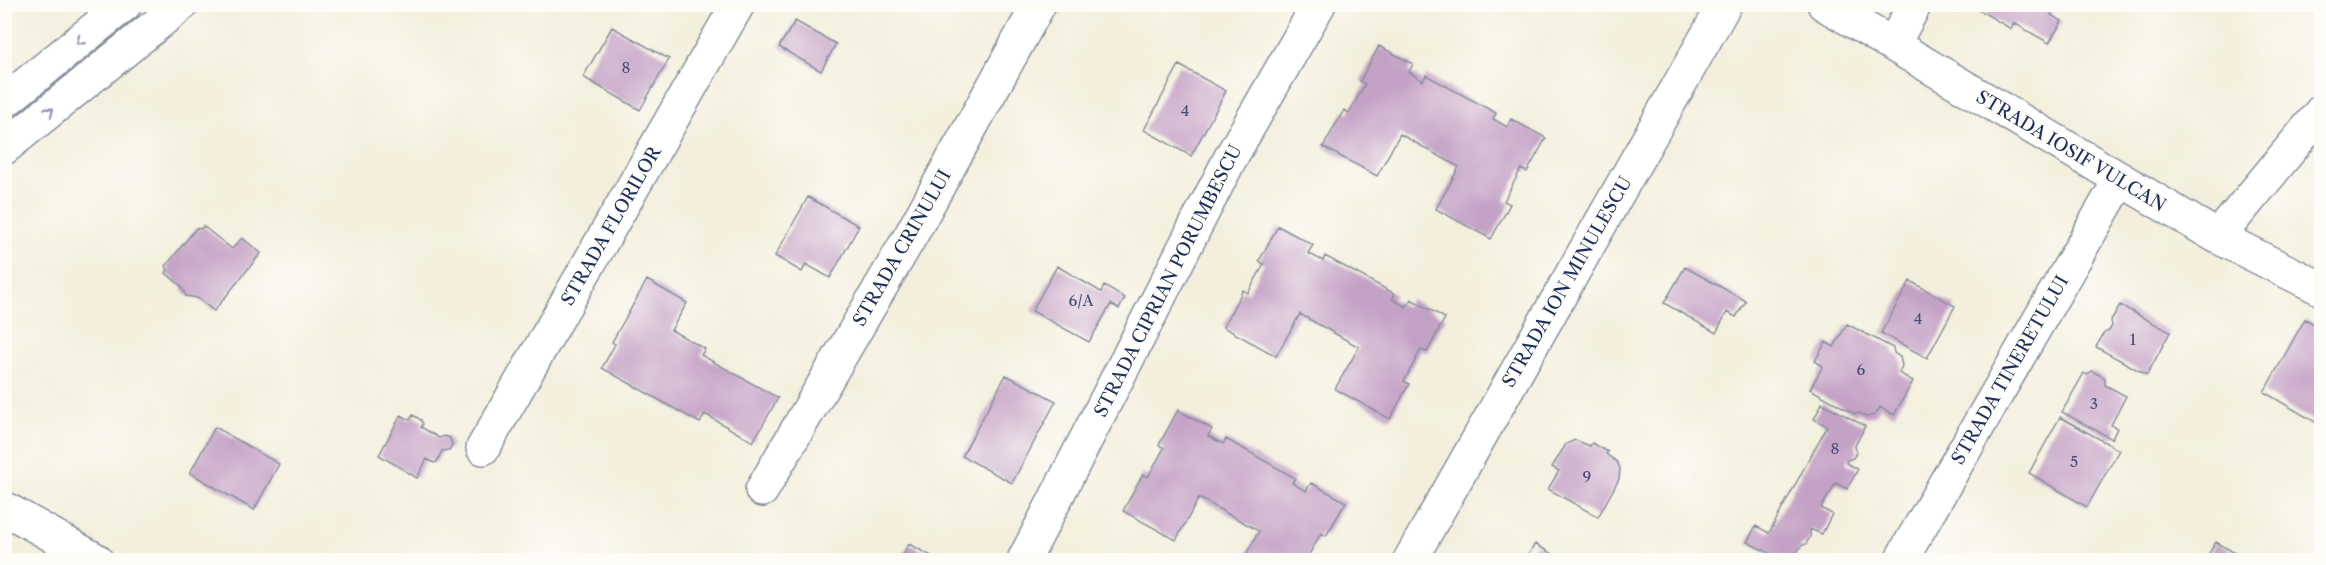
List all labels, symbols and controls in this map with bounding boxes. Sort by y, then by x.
one-way arrow [75,34,86,45]
house number: 8 [622,58,631,77]
street label: STRADA IOSIF VULCAN [1972,86,2170,216]
house number: 4 [1181,101,1189,120]
one-way arrow [43,108,54,119]
street label: STRADA CIPRIAN PORUMBESCU [1089,141,1247,421]
street label: STRADA FLORILOR [556,142,666,309]
street label: STRADA CRINULUI [848,166,956,330]
street label: STRADA ION MINULESCU [1498,173,1637,391]
street label: STRADA TINERETULUI [1947,272,2073,468]
house number: 6/A [1068,291,1094,310]
house number: 4 [1914,309,1922,328]
house number: 1 [2130,330,2137,349]
house number: 6 [1857,360,1866,379]
house number: 3 [2090,394,2098,413]
house number: 8 [1831,439,1840,458]
house number: 5 [2070,452,2078,471]
house number: 9 [1583,467,1591,486]

